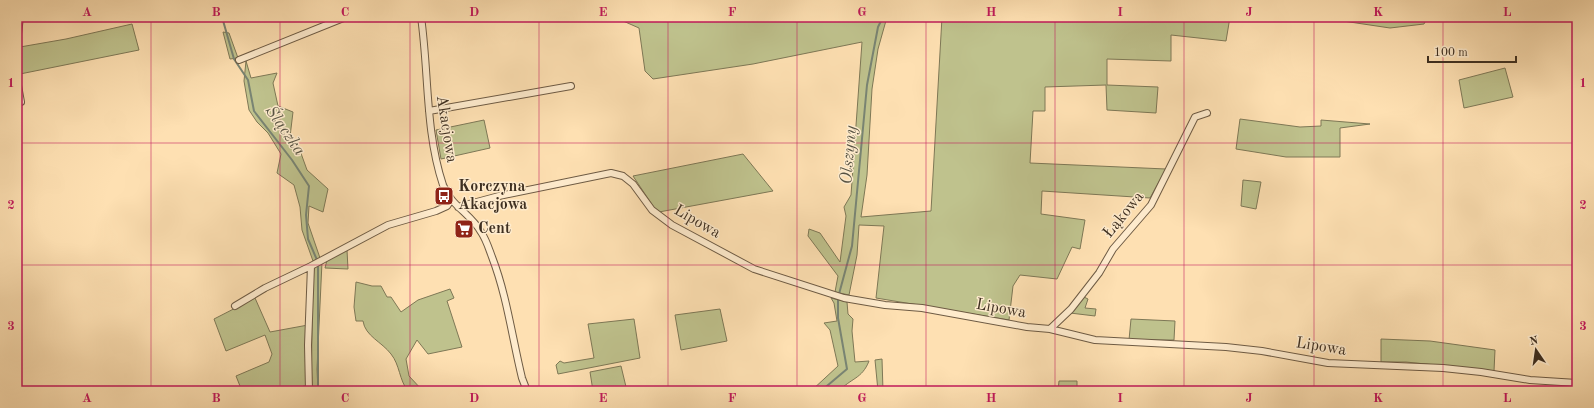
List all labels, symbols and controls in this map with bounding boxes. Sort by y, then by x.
text: A [82,6,92,19]
text: B [211,6,221,19]
text: C [341,6,349,19]
text: D [469,6,479,19]
text: E [599,6,608,19]
text: F [728,6,737,19]
text: G [857,6,867,19]
text: H [986,6,997,19]
text: I [1117,6,1123,19]
text: J [1245,6,1253,19]
text: K [1373,6,1383,19]
text: L [1503,6,1512,19]
scale bar [1428,38,1516,64]
text: 100 m [1434,47,1468,59]
text: 1 [7,77,15,90]
text: 1 [1579,77,1587,90]
street label: Akacjowa [433,94,459,164]
water label: Ślączka [262,101,312,159]
water label: Olszyny [838,125,860,185]
place label: Korczyna Akacjowa [458,179,527,213]
bus stop icon: Korczyna Akacjowa [433,185,455,207]
street label: Łąkowa [1101,189,1148,241]
text: 2 [7,199,15,212]
text: 2 [1579,199,1587,212]
street label: Lipowa [671,202,723,242]
supermarket icon: Cent [453,218,475,240]
place label: Cent [478,221,511,237]
street label: Lipowa [975,297,1027,321]
text: 3 [7,320,15,333]
text: 3 [1579,320,1587,333]
north arrow [1516,330,1556,370]
street label: Lipowa [1295,335,1347,359]
text: N [1529,335,1540,348]
text: A [82,392,92,405]
text: B [211,392,221,405]
text: C [341,392,349,405]
text: D [469,392,479,405]
text: E [599,392,608,405]
text: F [728,392,737,405]
text: G [857,392,867,405]
text: H [986,392,997,405]
text: I [1117,392,1123,405]
text: J [1245,392,1253,405]
text: K [1373,392,1383,405]
text: L [1503,392,1512,405]

